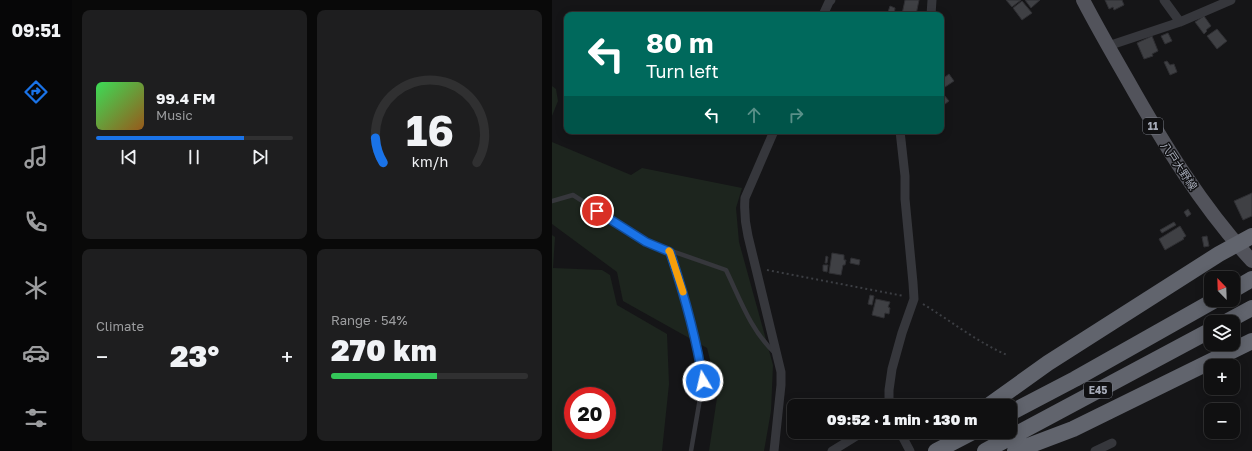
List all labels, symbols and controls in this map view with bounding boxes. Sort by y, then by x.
text: 09:51 [11,19,61,41]
text: 80 m [646,26,714,59]
icon: left [580,28,632,80]
text: Turn left [646,60,719,82]
icon: directions [22,78,50,106]
text: 99.4 FM [156,89,215,107]
text: 16 [406,104,453,154]
icon: left [701,104,723,126]
icon: ahead [743,104,765,126]
icon: right [785,104,807,126]
text: Music [156,107,193,123]
road number: 11 [1143,118,1163,134]
street label: 八戸大野線 [1159,139,1200,192]
icon: music [22,143,50,171]
icon: previous [118,146,140,168]
icon: pause [183,146,205,168]
icon: next [249,146,271,168]
text: km/h [411,152,448,169]
pin [580,194,614,228]
icon: arrive [586,200,608,222]
icon: phone [22,208,50,236]
north arrow [1204,271,1240,307]
map controls [1204,271,1240,439]
icon: climate [22,274,50,302]
text: Range · 54% [331,312,407,328]
button: layers [1204,315,1240,351]
text: Climate [96,318,144,334]
text: 270 km [331,332,437,368]
text: 23° [170,338,219,374]
icon: car [22,339,50,367]
text: − [96,343,108,370]
text: + [281,343,293,370]
button: + [1204,359,1240,395]
position arrow [682,360,724,402]
road number: E45 [1084,382,1112,398]
speed limit sign: 20 [564,387,616,439]
button: − [1204,403,1240,439]
icon: filters [22,404,50,432]
text: 09:52 · 1 min · 130 m [827,410,977,428]

